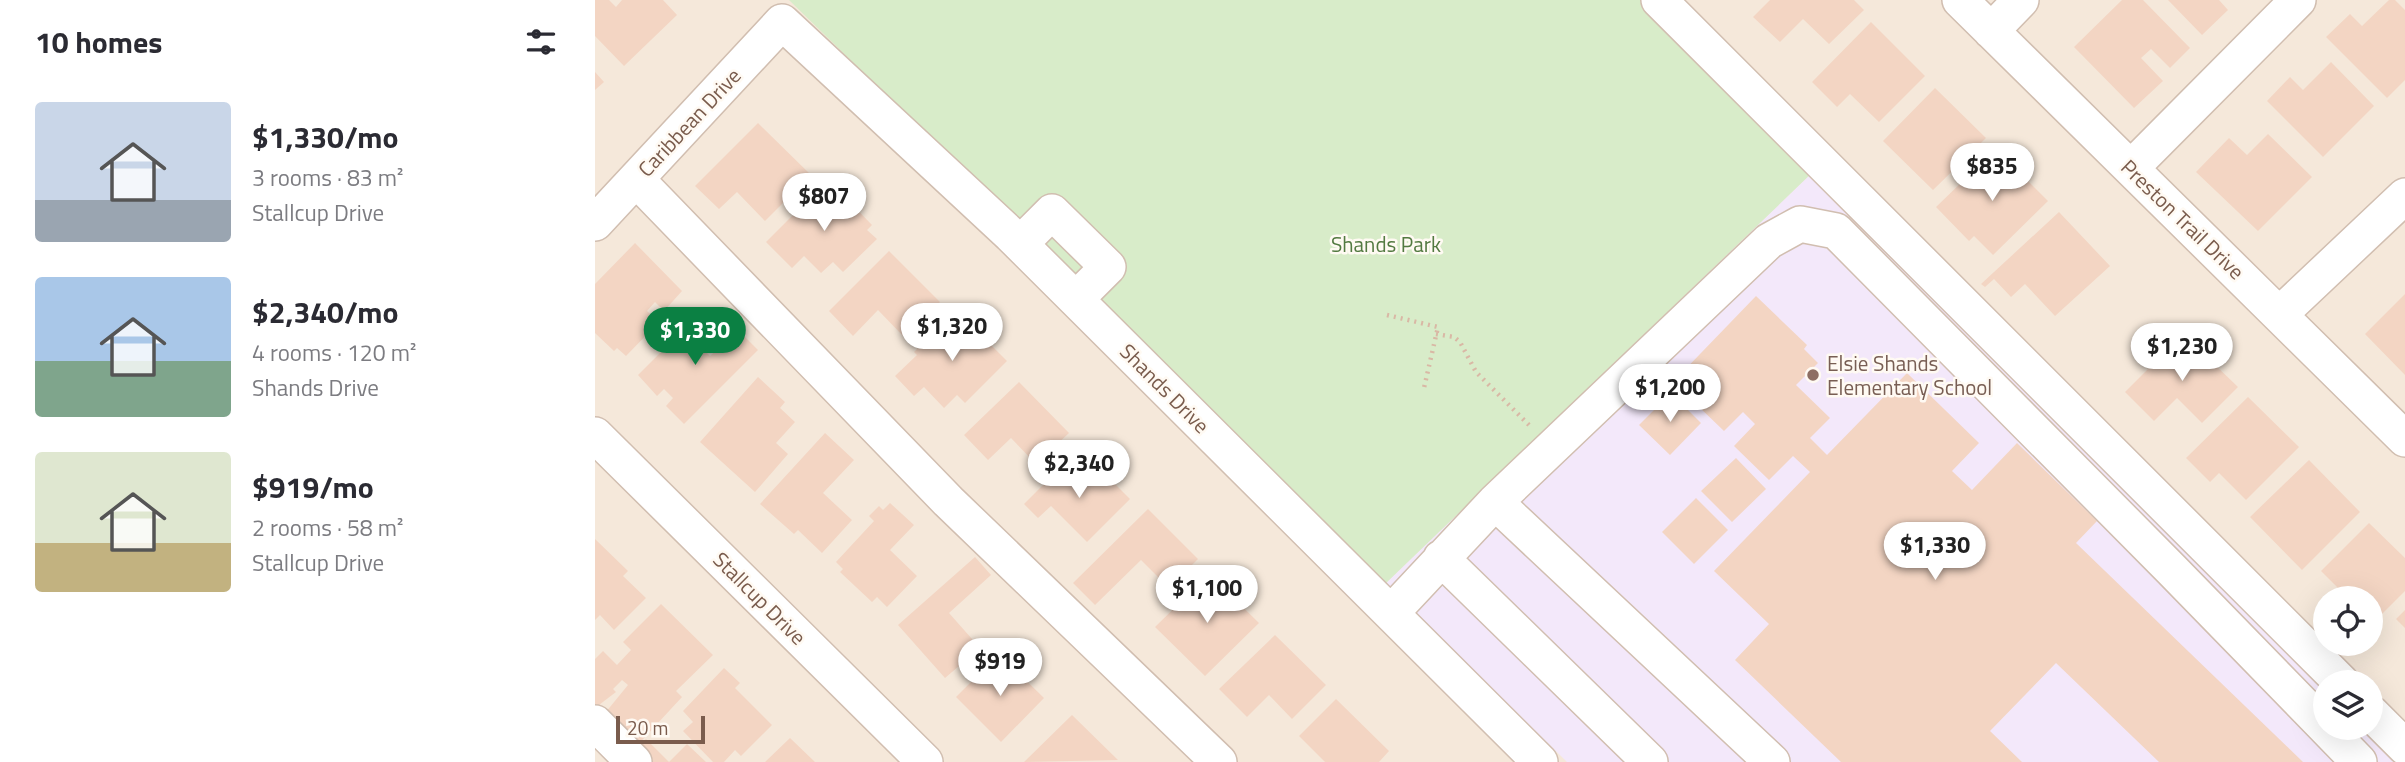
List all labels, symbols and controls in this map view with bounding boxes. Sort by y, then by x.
text: 10 homes [35,19,162,65]
icon: filters [522,23,560,61]
street label: Caribbean Drive [630,60,748,184]
text: $1,330/mo [252,114,398,160]
icon: home [91,130,175,214]
pin: $835 [1951,144,2033,203]
text: $835 [1966,148,2018,183]
street label: Preston Trail Drive [2114,151,2252,287]
text: 3 rooms · 83 m² [252,160,403,195]
pin: $807 [783,174,865,233]
text: $807 [798,178,850,213]
text: Stallcup Drive [252,195,384,230]
park label: Shands Park [1331,228,1441,260]
text: $2,340/mo [252,289,398,335]
pin: $1,320 [895,304,1009,363]
icon: home [91,305,175,389]
pin: $1,330 [638,308,752,367]
text: $1,320 [917,308,987,343]
text: $1,330 [660,312,730,347]
pin: $1,230 [2125,324,2239,383]
text: $1,230 [2147,328,2217,363]
text: 4 rooms · 120 m² [252,335,416,370]
street label: Shands Drive [1113,336,1217,440]
place label: Elsie Shands Elementary School [1827,347,1992,403]
pin: $1,200 [1613,364,1727,424]
marker: Elsie Shands Elementary School [1805,367,1821,383]
text: $1,200 [1635,369,1705,404]
text: Shands Drive [252,370,379,405]
pin: $2,340 [1022,440,1136,500]
text: $2,340 [1044,445,1114,480]
text: $919/mo [252,464,374,510]
icon: home [91,480,175,564]
text: 2 rooms · 58 m² [252,510,403,545]
pin: $1,330 [1878,522,1992,582]
text: $1,330 [1900,527,1970,562]
street label: Stallcup Drive [706,544,814,652]
text: Stallcup Drive [252,545,384,580]
pin: $1,100 [1150,566,1264,625]
text: $1,100 [1172,570,1242,605]
map controls [2313,586,2383,740]
button: locate [2313,586,2383,656]
pin: $919 [959,638,1041,698]
text: $919 [974,643,1026,678]
button: layers [2313,670,2383,740]
scale bar [616,713,705,745]
text: 20 m [627,713,668,742]

